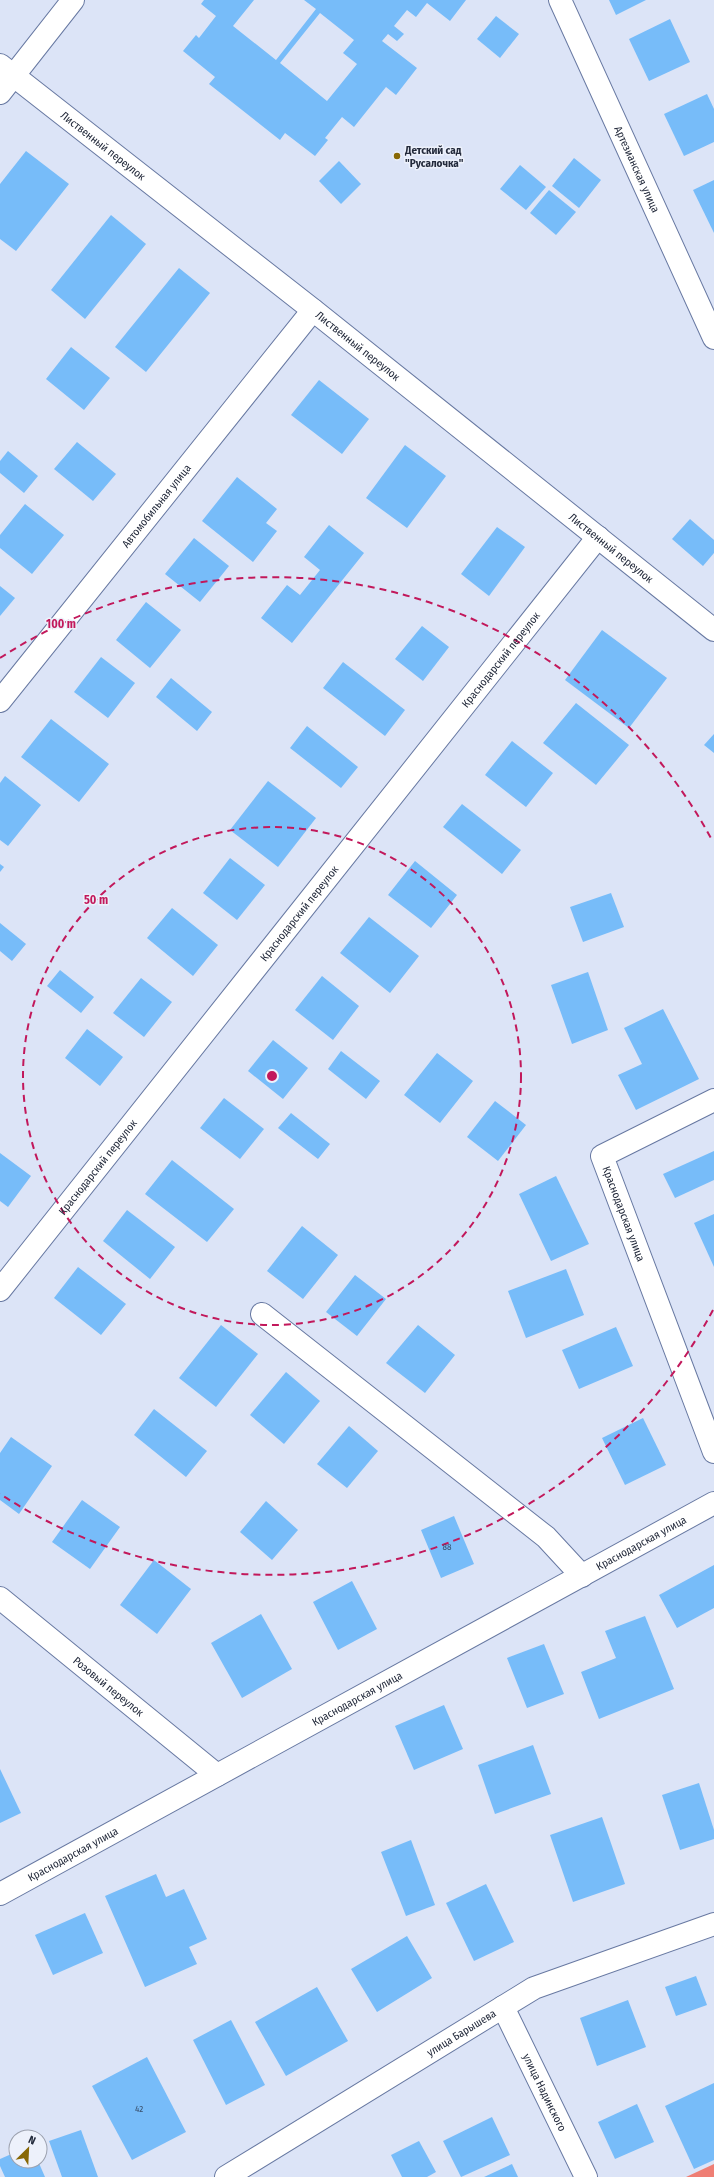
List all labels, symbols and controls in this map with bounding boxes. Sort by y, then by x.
street label: Лиственный переулок [58,109,149,183]
street label: Артезианская улица [612,124,662,215]
place label: Детский сад "Русалочка" [404,144,464,170]
marker: Детский сад "Русалочка" [392,151,402,161]
street label: Лиственный переулок [313,308,403,384]
street label: Автомобильная улица [119,462,193,550]
street label: Лиственный переулок [566,510,657,586]
street label: Краснодарский переулок [459,609,543,710]
text: 100 m [46,617,76,631]
street label: Краснодарский переулок [257,862,342,964]
text: 50 m [84,893,108,907]
centre of rings [265,1069,279,1083]
street label: Краснодарский переулок [56,1116,140,1217]
street label: Краснодарская улица [600,1164,648,1263]
street label: Краснодарская улица [594,1513,689,1573]
house number: 88 [442,1542,452,1552]
street label: Розовый переулок [71,1654,147,1720]
street label: Краснодарская улица [310,1669,404,1728]
street label: Краснодарская улица [25,1824,120,1884]
street label: улица Барышева [424,2007,498,2059]
street label: улица Надинского [520,2051,569,2134]
house number: 42 [135,2104,143,2114]
north arrow [8,2129,48,2169]
text: N [26,2133,38,2148]

